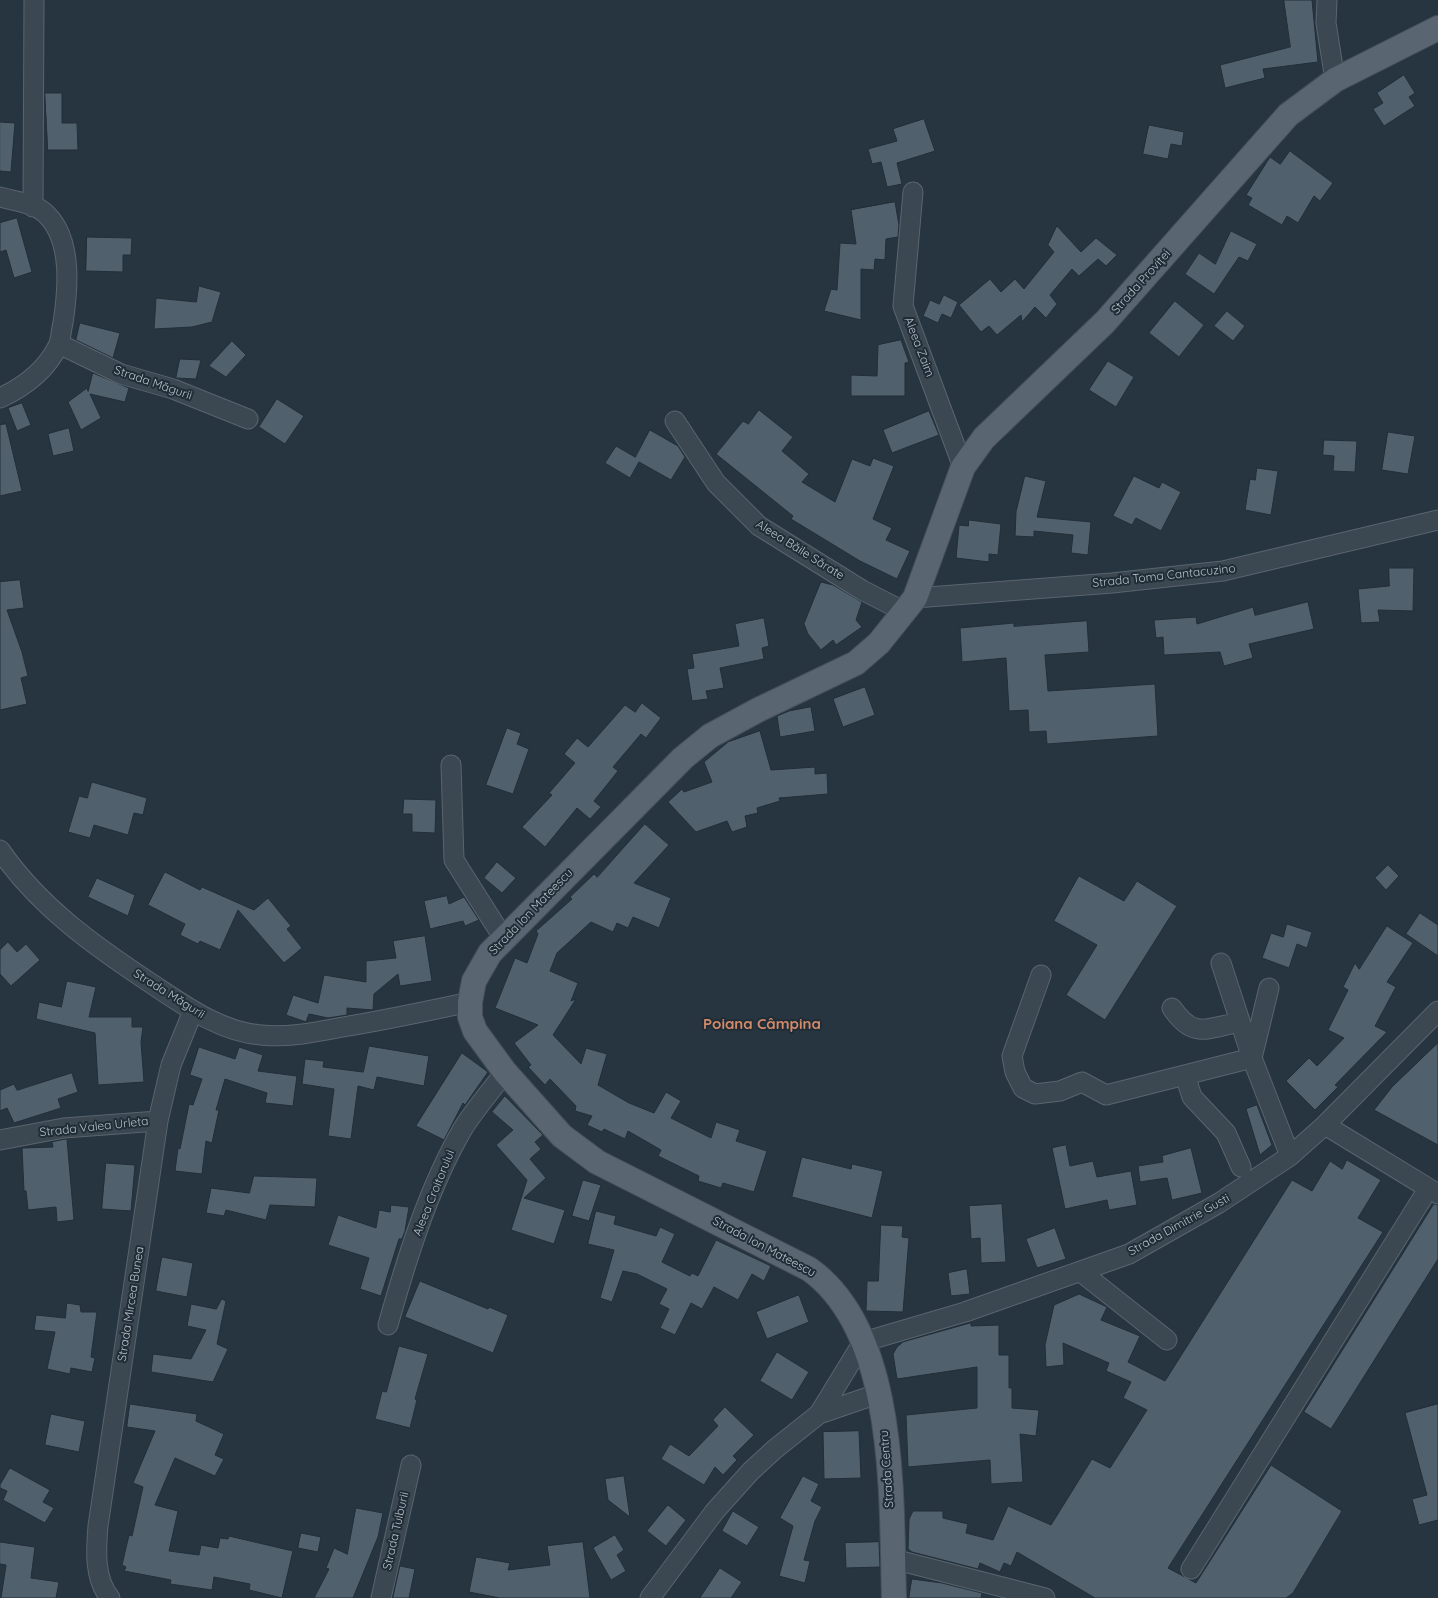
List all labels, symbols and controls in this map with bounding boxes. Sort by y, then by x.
street label: Strada Proviței [1108,247,1174,317]
street label: Aleea Zaim [901,315,937,379]
street label: Strada Măgurii [112,363,194,403]
street label: Aleea Băile Sărate [753,517,847,583]
street label: Strada Toma Cantacuzino [1092,561,1236,591]
street label: Strada Ion Mateescu [486,866,576,958]
street label: Strada Măgurii [131,966,207,1022]
district label: Poiana Câmpina [703,1015,821,1033]
street label: Strada Valea Urleta [39,1114,149,1140]
street label: Aleea Croitorului [410,1148,458,1238]
street label: Strada Dimitrie Gusti [1126,1191,1232,1259]
street label: Strada Ion Mateescu [710,1214,818,1280]
street label: Strada Mircea Bunea [115,1245,147,1363]
street label: Strada Centru [877,1430,897,1508]
street label: Strada Tulburii [380,1491,412,1571]

